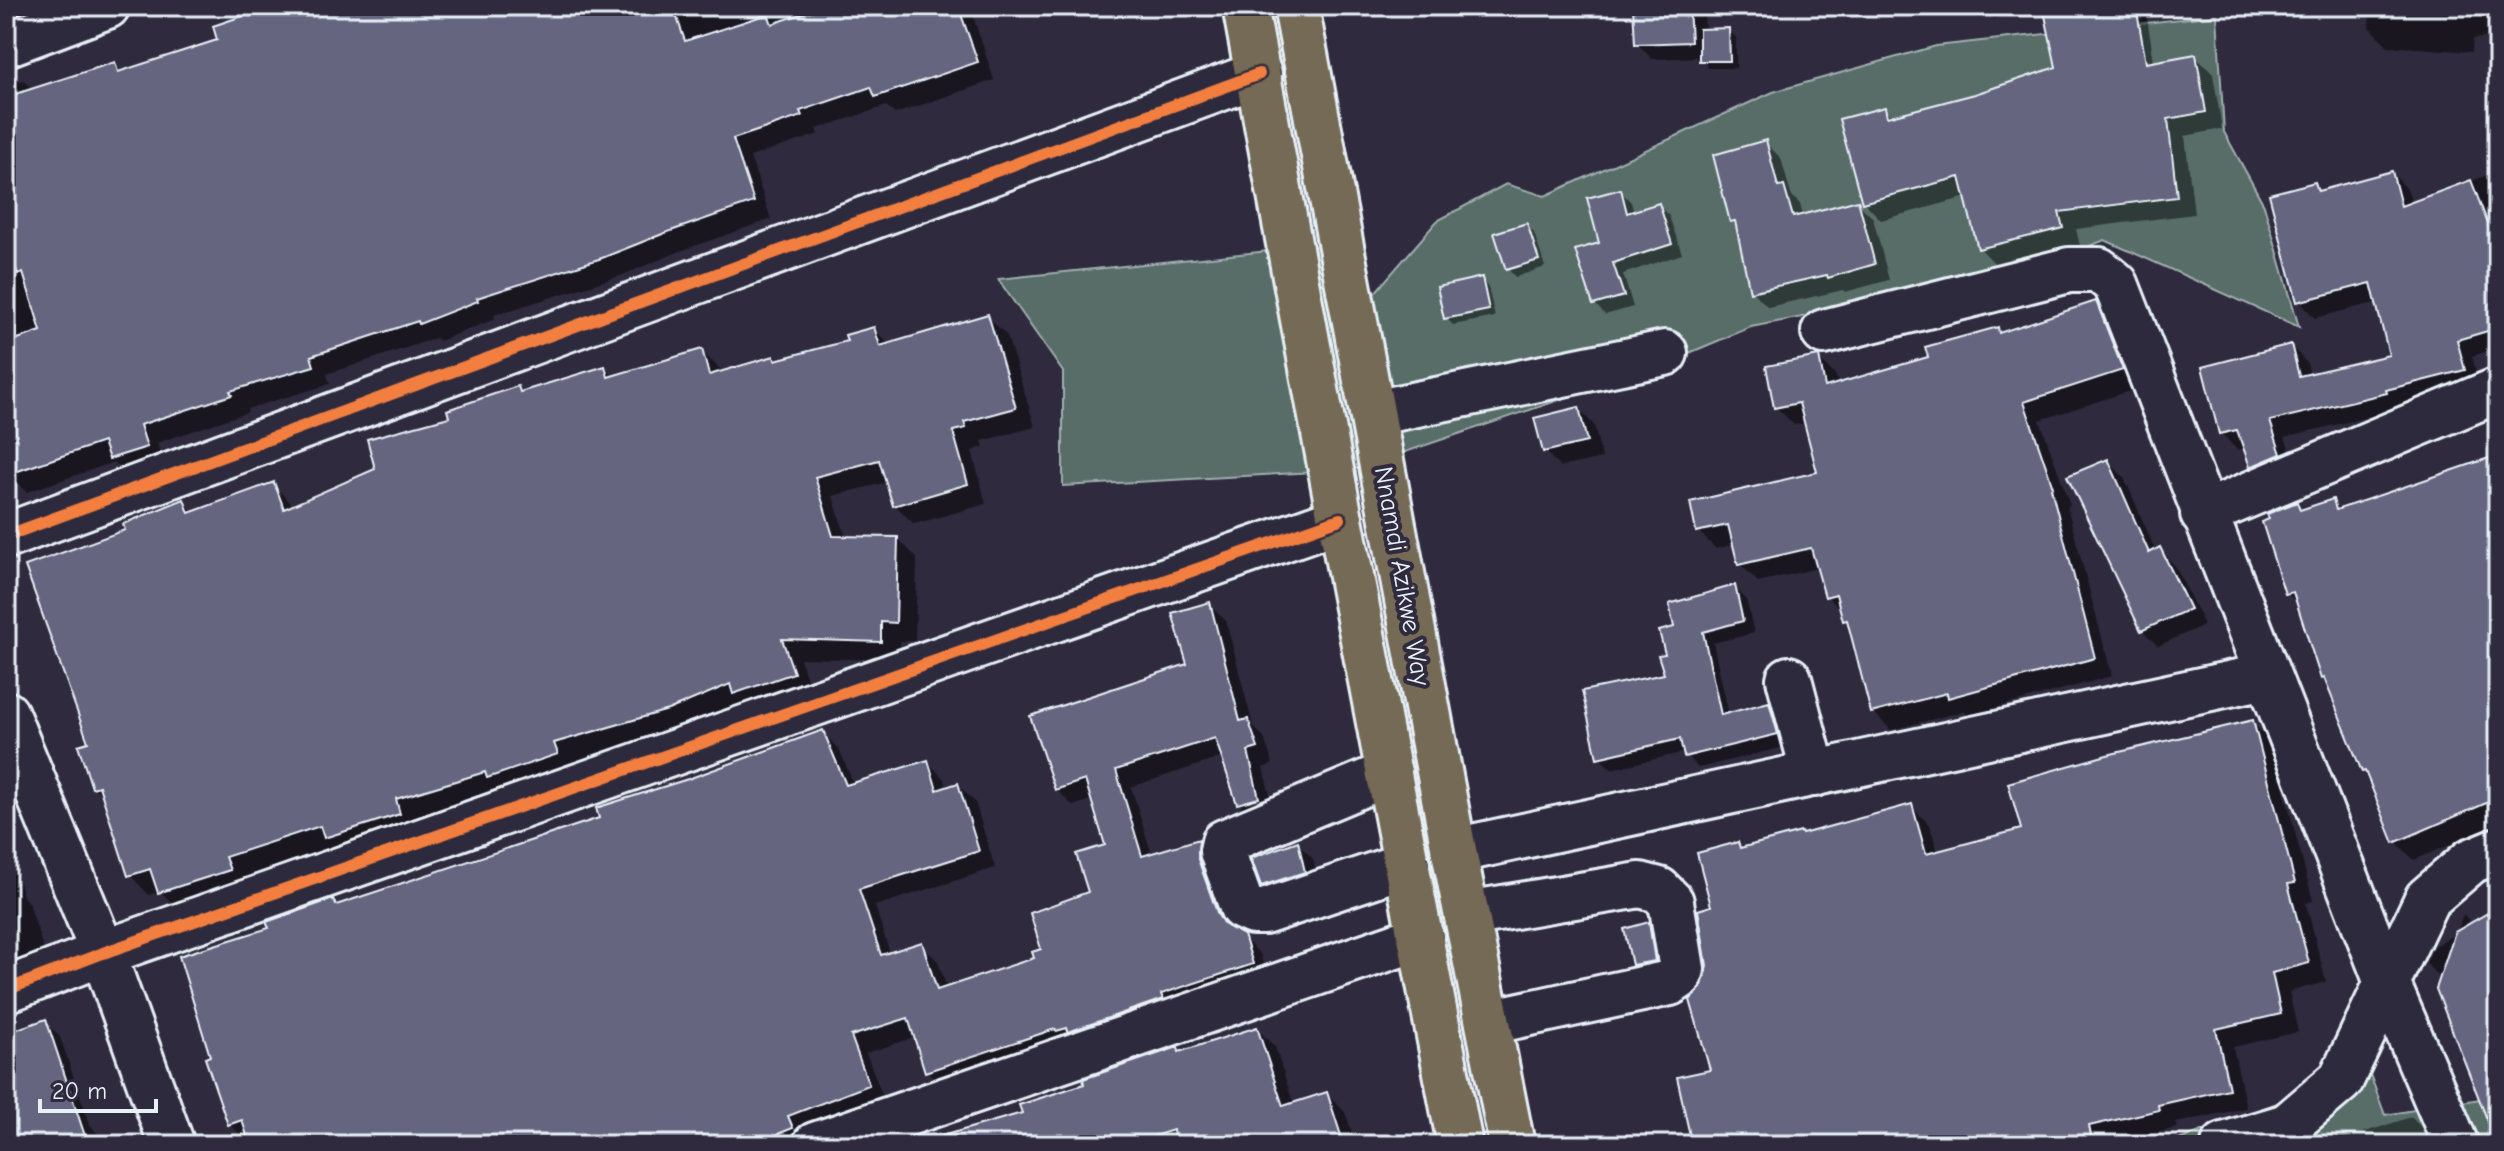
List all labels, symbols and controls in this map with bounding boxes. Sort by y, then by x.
street label: Nnamdi Azikwe Way [1368,464,1436,689]
scale bar [40,1063,156,1113]
text: 20 m [52,1077,107,1105]

